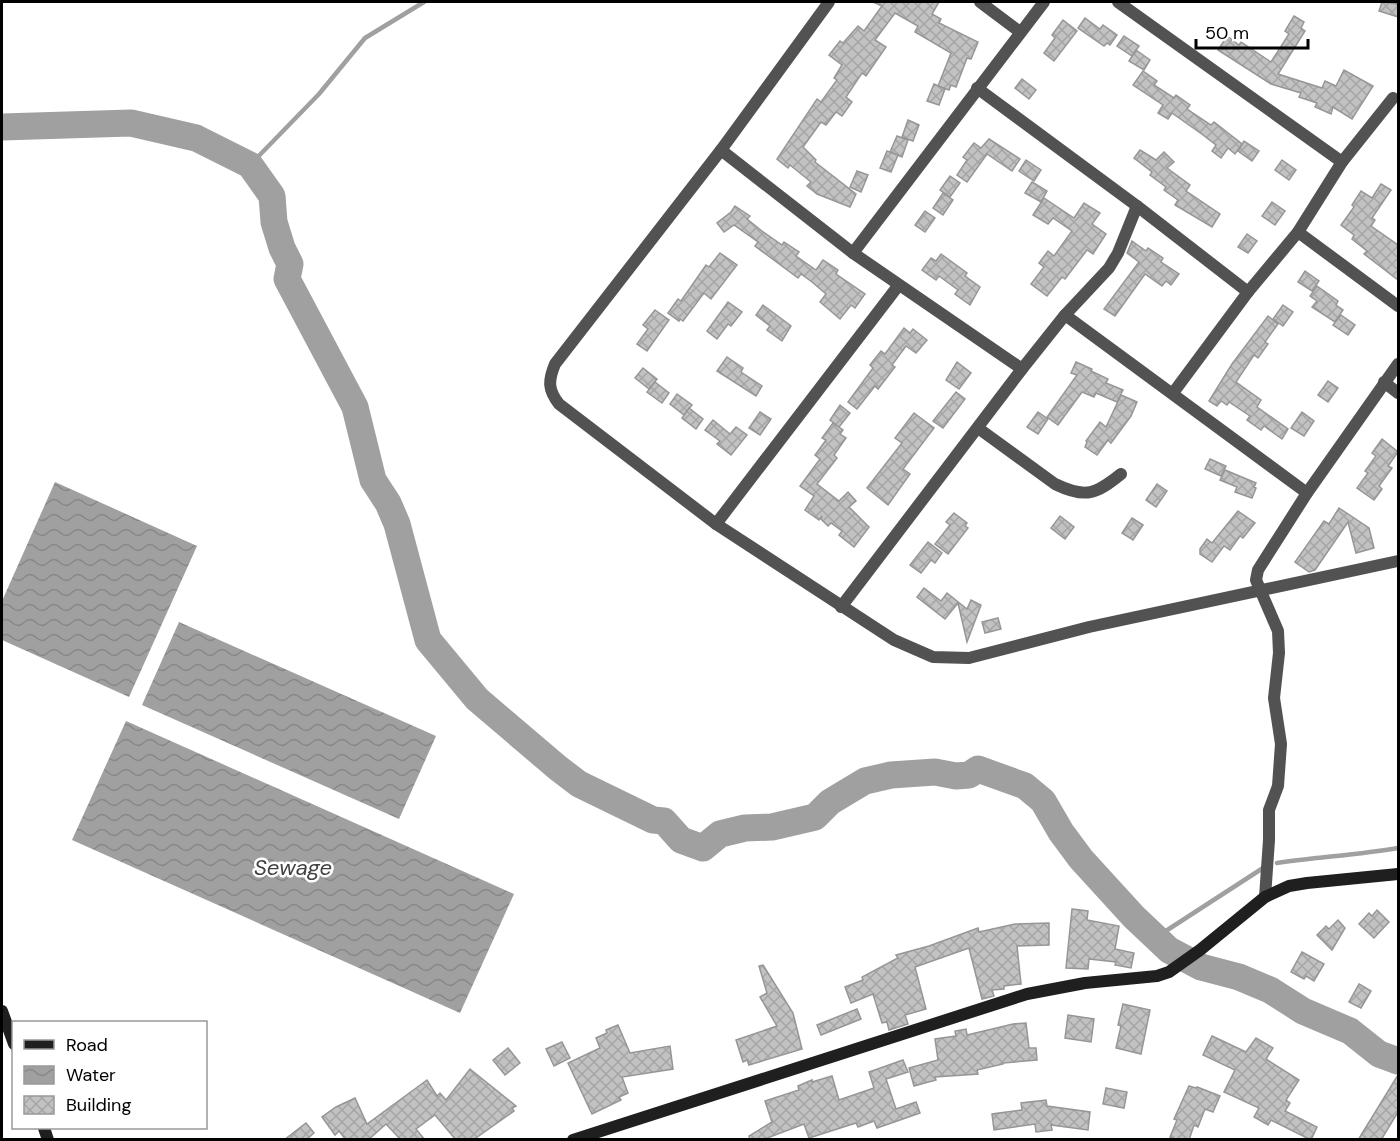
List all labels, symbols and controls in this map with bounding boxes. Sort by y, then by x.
scale bar [1196,12,1308,50]
text: 50 m [1205,21,1249,45]
water label: Sewage [254,853,332,882]
legend [12,1021,207,1129]
text: Road [66,1033,108,1057]
text: Water [66,1063,116,1087]
text: Building [66,1093,131,1117]

